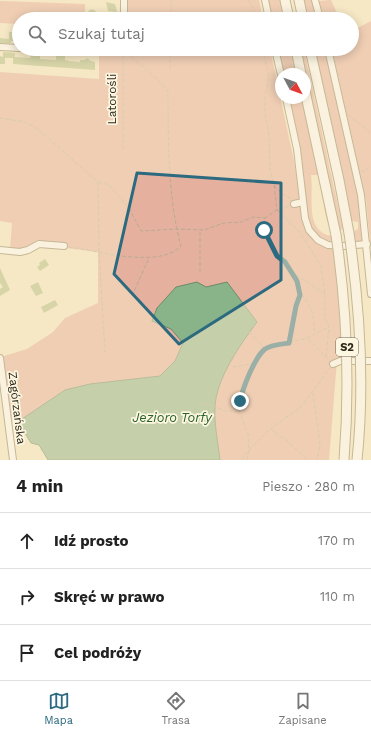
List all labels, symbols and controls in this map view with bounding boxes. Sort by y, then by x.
search box [12,12,359,56]
icon: search [26,23,48,45]
text: Szukaj tutaj [58,25,145,43]
north arrow [275,68,311,104]
street label: Latorośli [105,73,119,125]
route start [255,221,273,239]
road number: S2 [336,338,358,356]
street label: Zagórzańska [6,371,28,445]
route end [231,392,249,410]
water label: Jezioro Torfy [132,410,213,425]
text: 4 min [16,476,63,496]
text: Pieszo · 280 m [262,479,355,494]
icon: ahead [16,530,38,552]
text: Idź prosto [54,532,128,550]
text: 170 m [318,533,355,548]
icon: right [16,586,38,608]
text: Skręć w prawo [54,588,164,606]
text: 110 m [320,589,355,604]
icon: arrive [16,642,38,664]
text: Cel podróży [54,644,141,662]
tab: Mapa [44,690,73,727]
tab: Trasa [162,690,190,727]
tab: Zapisane [279,690,327,727]

